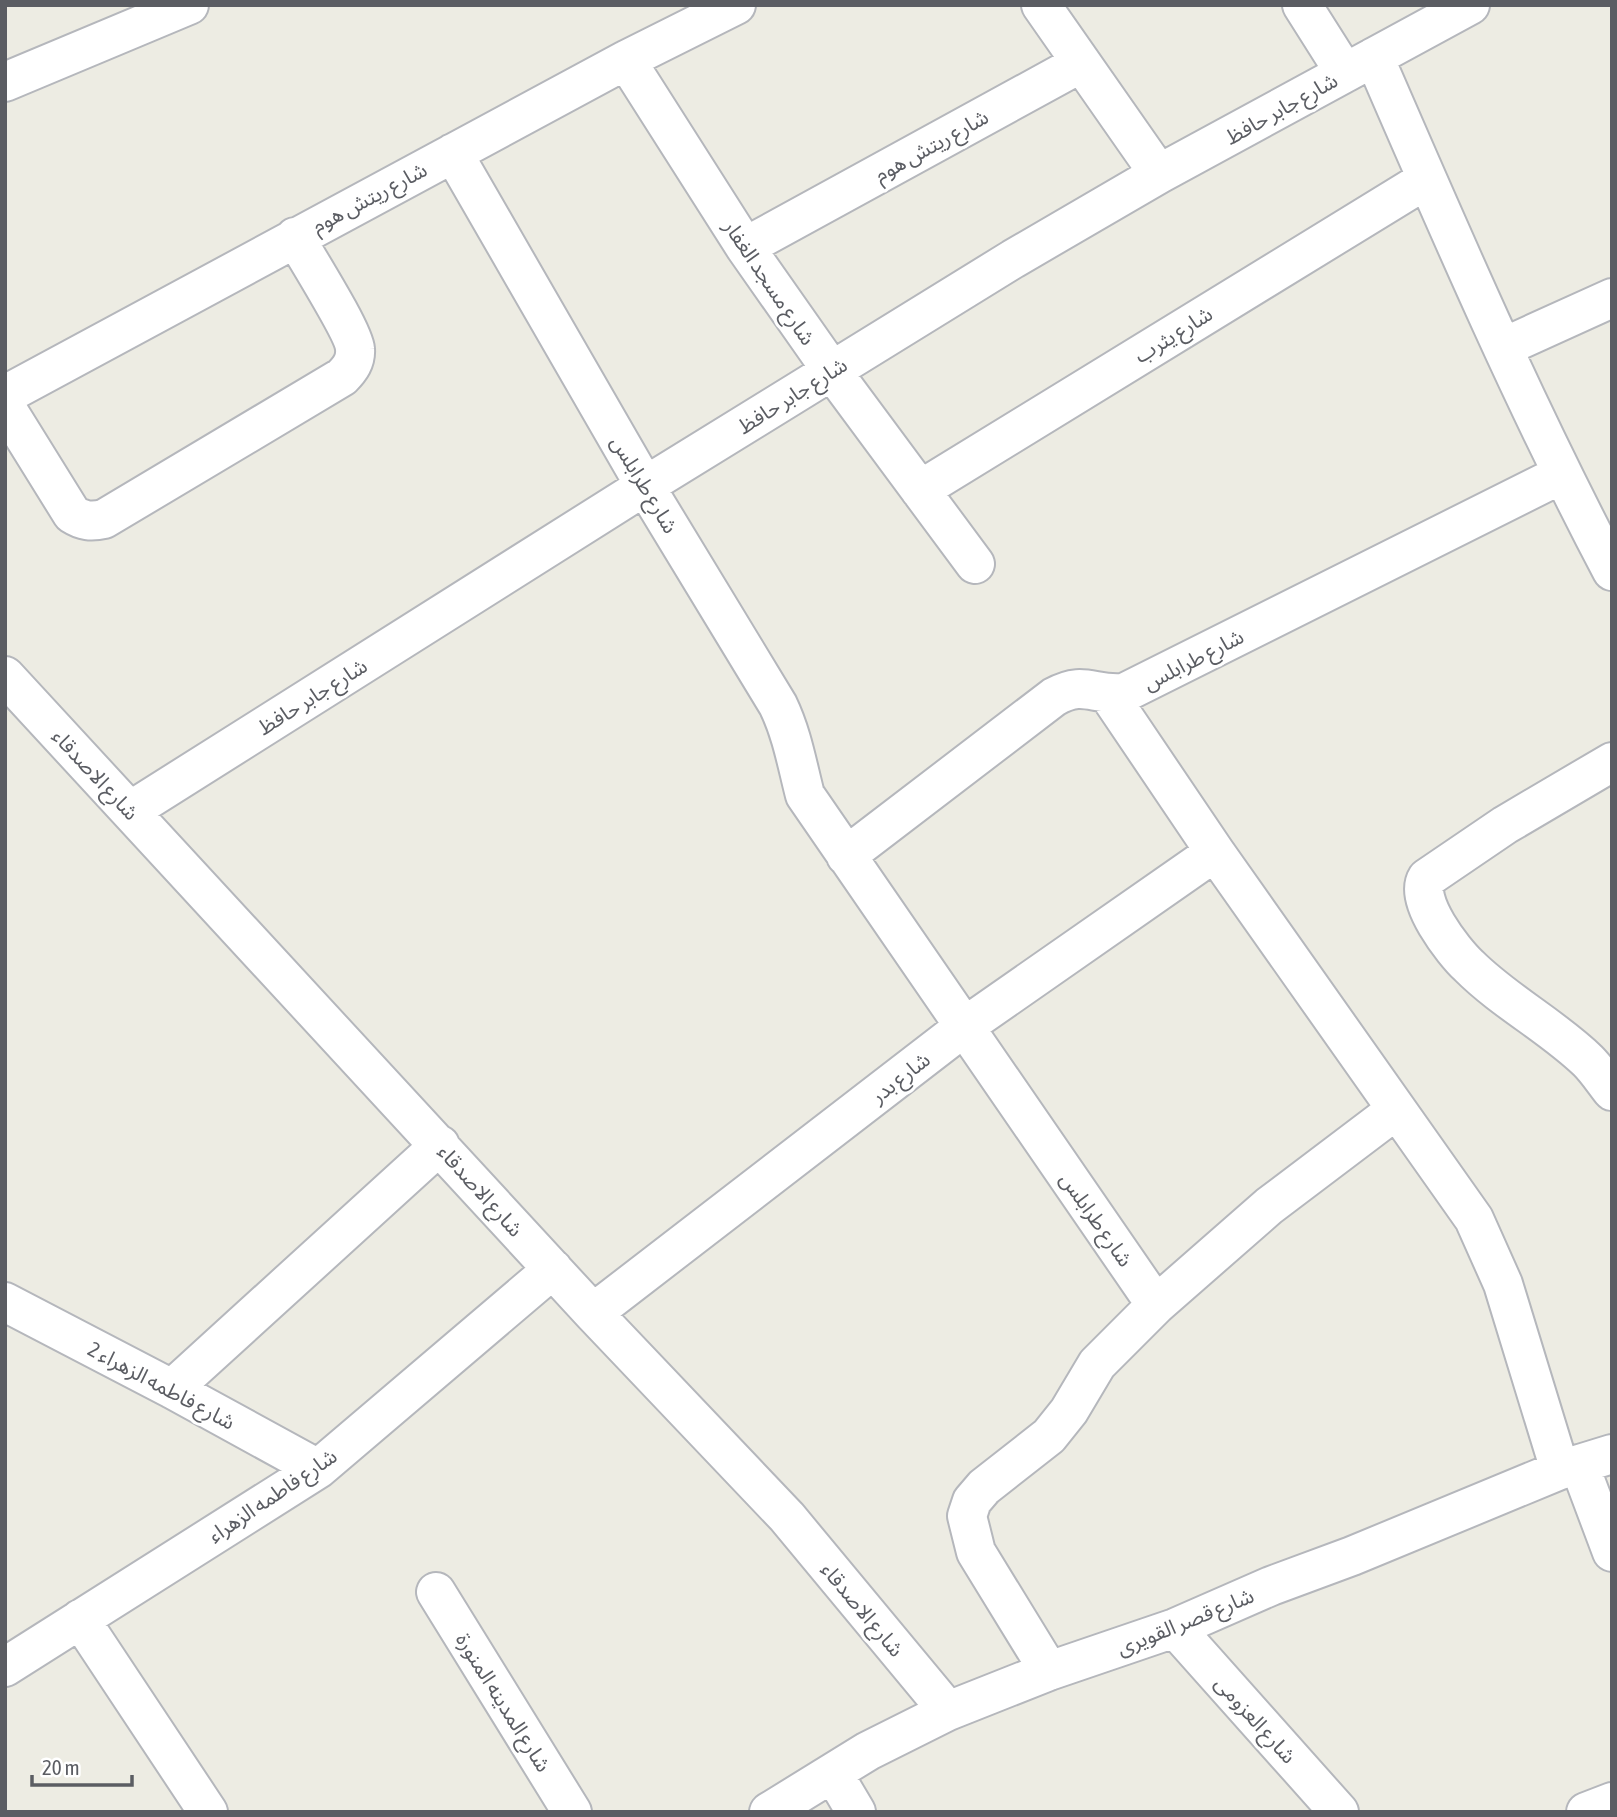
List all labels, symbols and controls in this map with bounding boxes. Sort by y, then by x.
street label: شارع جابر حافظ [1221,67,1343,152]
street label: شارع ريتش هوم [870,104,995,191]
street label: شارع ريتش هوم [307,157,433,242]
street label: شارع مسجد الغفار [715,214,821,351]
street label: شارع يثرب [1130,301,1218,371]
street label: شارع جابر حافظ [733,352,853,442]
street label: شارع طرابلس [603,431,683,539]
street label: شارع طرابلس [1139,623,1249,698]
street label: شارع جابر حافظ [253,653,373,743]
street label: شارع الاصدقاء [45,724,144,827]
street label: شارع بدر [865,1047,937,1111]
street label: شارع الاصدقاء [431,1139,528,1244]
street label: شارع طرابلس [1053,1167,1138,1273]
street label: شارع فاطمه الزهراء 2 [83,1336,240,1437]
street label: شارع فاطمه الزهراء [203,1443,343,1550]
street label: شارع الاصدقاء [814,1557,909,1663]
street label: شارع قصر القويرى [1113,1583,1259,1663]
street label: شارع المدينه المنورة [448,1628,556,1778]
street label: شارع العزومى [1208,1670,1302,1770]
scale bar [32,1744,131,1788]
text: 20 m [42,1755,80,1779]

